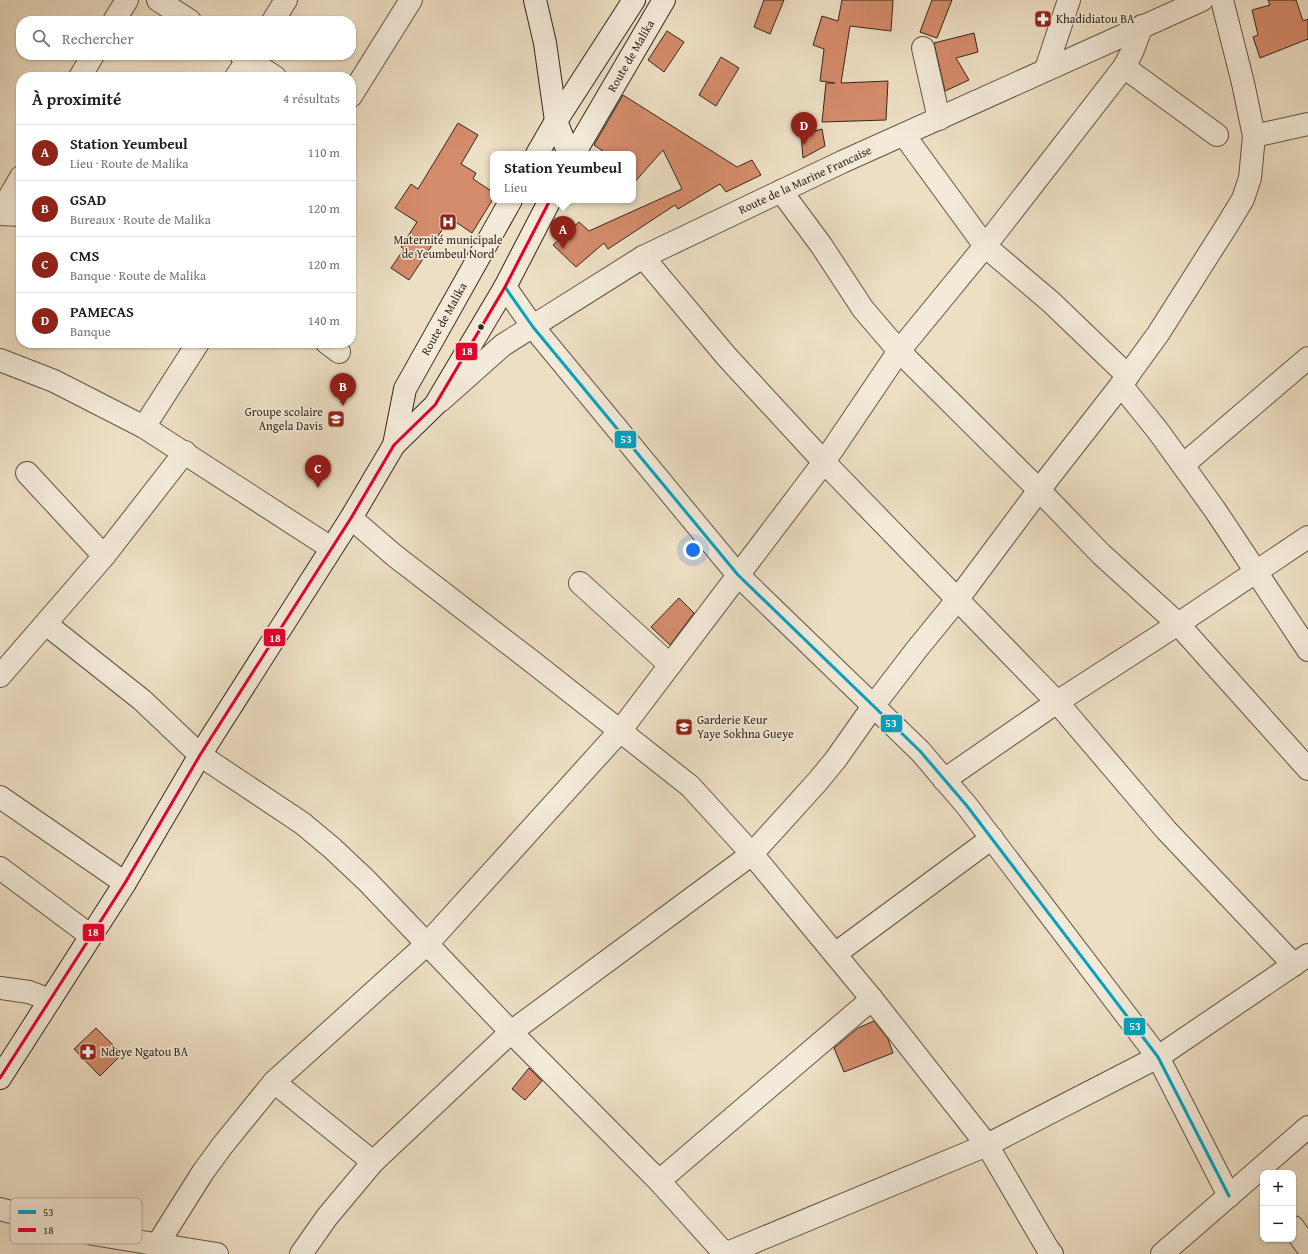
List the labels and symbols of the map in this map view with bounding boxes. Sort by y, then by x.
pharmacy icon: Khadidiatou BA [1033,9,1053,29]
place label: Khadidiatou BA [1056,10,1135,27]
street label: Route de Malika [603,16,658,95]
pin: D [791,112,817,145]
street label: Route de la Marine Francaise [735,141,874,218]
hospital icon: Maternité municipale de Yeumbeul Nord [438,212,458,232]
pin: A [550,216,576,249]
place label: Maternité municipale de Yeumbeul Nord [393,231,503,262]
street label: Route de Malika [417,279,471,358]
unlabelled marker [476,322,486,332]
line badge: 18 [455,342,478,361]
text: 18 [461,343,473,359]
pin: B [330,373,356,406]
place label: Groupe scolaire Angela Davis [245,403,323,434]
school or university icon: Groupe scolaire Angela Davis [326,409,346,429]
line badge: 53 [614,430,637,449]
text: 53 [620,431,632,447]
pin: C [305,455,331,488]
your location [683,540,703,560]
line badge: 18 [263,628,286,647]
text: 18 [269,630,281,646]
place label: Garderie Keur Yaye Sokhna Gueye [697,711,794,742]
line badge: 53 [880,714,903,733]
text: 53 [885,715,897,731]
school or university icon: Garderie Keur Yaye Sokhna Gueye [674,717,694,737]
line badge: 18 [82,923,105,942]
text: 18 [87,924,99,940]
line badge: 53 [1123,1017,1146,1036]
text: 53 [1129,1018,1141,1034]
pharmacy icon: Ndeye Ngatou BA [78,1042,98,1062]
place label: Ndeye Ngatou BA [101,1043,189,1060]
legend [10,1198,142,1244]
text: 53 [43,1204,54,1220]
text: 18 [43,1222,54,1238]

